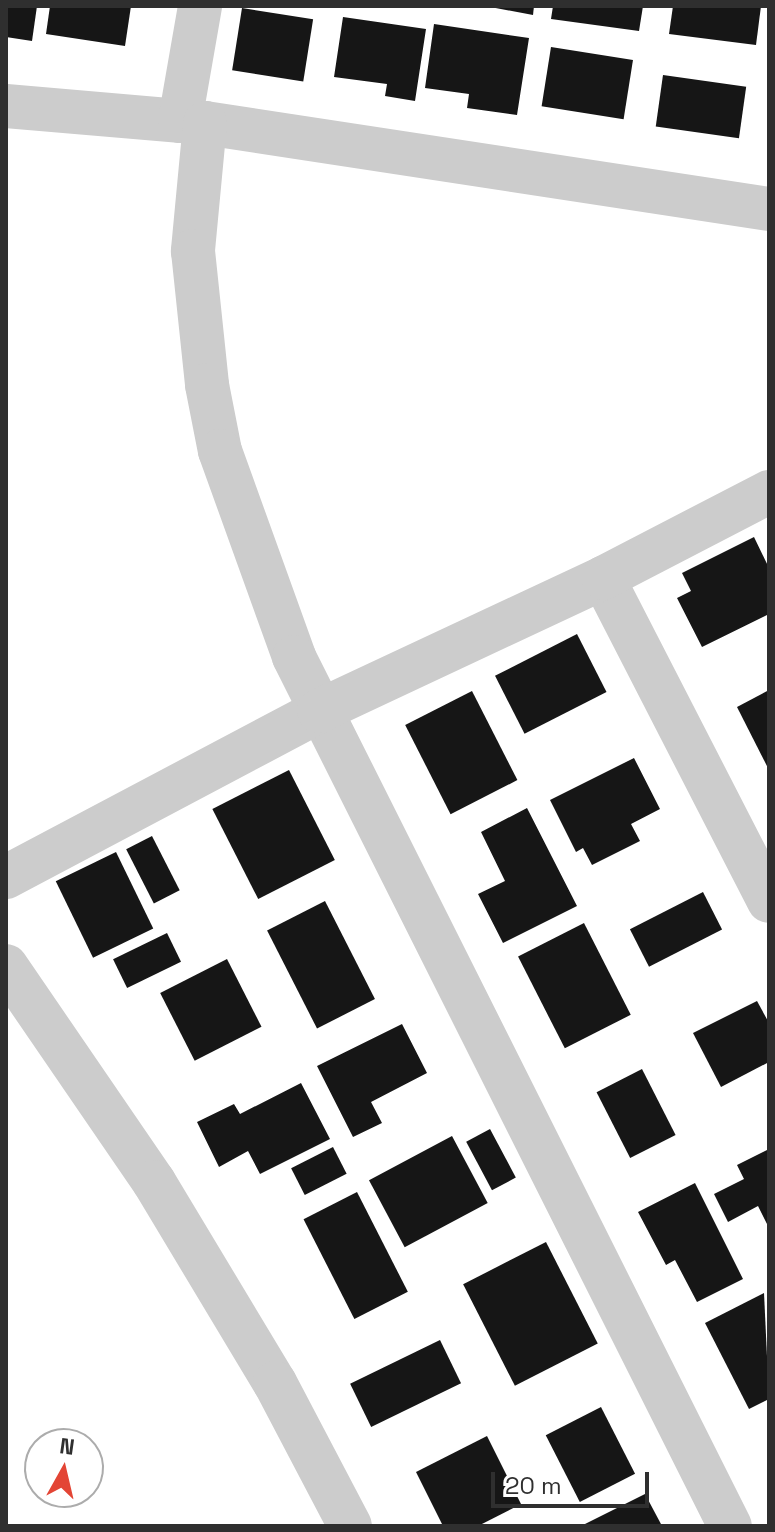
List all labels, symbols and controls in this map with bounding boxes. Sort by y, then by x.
north arrow [24,1428,104,1508]
text: N [58,1431,76,1461]
scale bar [495,1456,653,1506]
text: 20 m [505,1470,562,1501]

